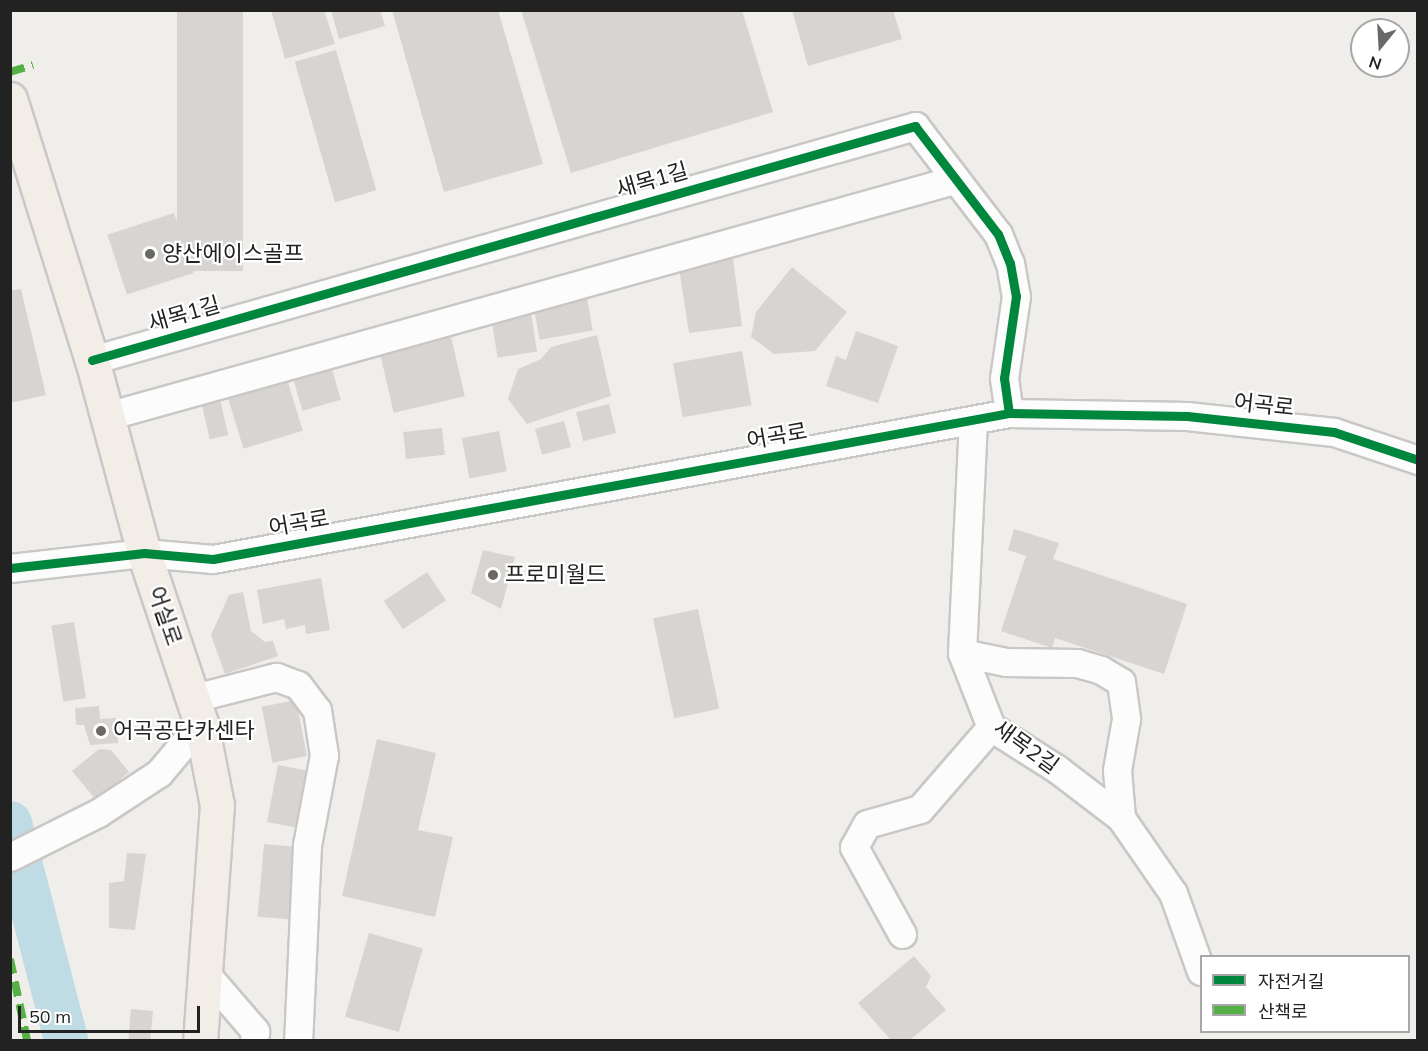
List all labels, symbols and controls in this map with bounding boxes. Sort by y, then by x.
north arrow [1350,18,1410,78]
text: N [1366,52,1384,75]
street label: 새목1길 [613,157,691,203]
place label: 양산에이스골프 [162,241,304,267]
marker: 양산에이스골프 [143,247,157,261]
street label: 새목1길 [145,291,223,337]
street label: 어곡로 [1232,389,1296,421]
street label: 어곡로 [745,418,809,454]
street label: 어곡로 [267,505,331,541]
place label: 프로미월드 [505,562,606,588]
marker: 프로미월드 [486,568,500,582]
street label: 어실로 [143,583,187,649]
street label: 새목2길 [988,715,1064,779]
place label: 어곡공단카센타 [113,718,255,744]
marker: 어곡공단카센타 [94,724,108,738]
legend [1200,955,1410,1033]
text: 자전거길 [1258,970,1324,993]
scale bar [21,994,202,1032]
text: 산책로 [1258,1000,1308,1023]
text: 50 m [29,1005,71,1028]

